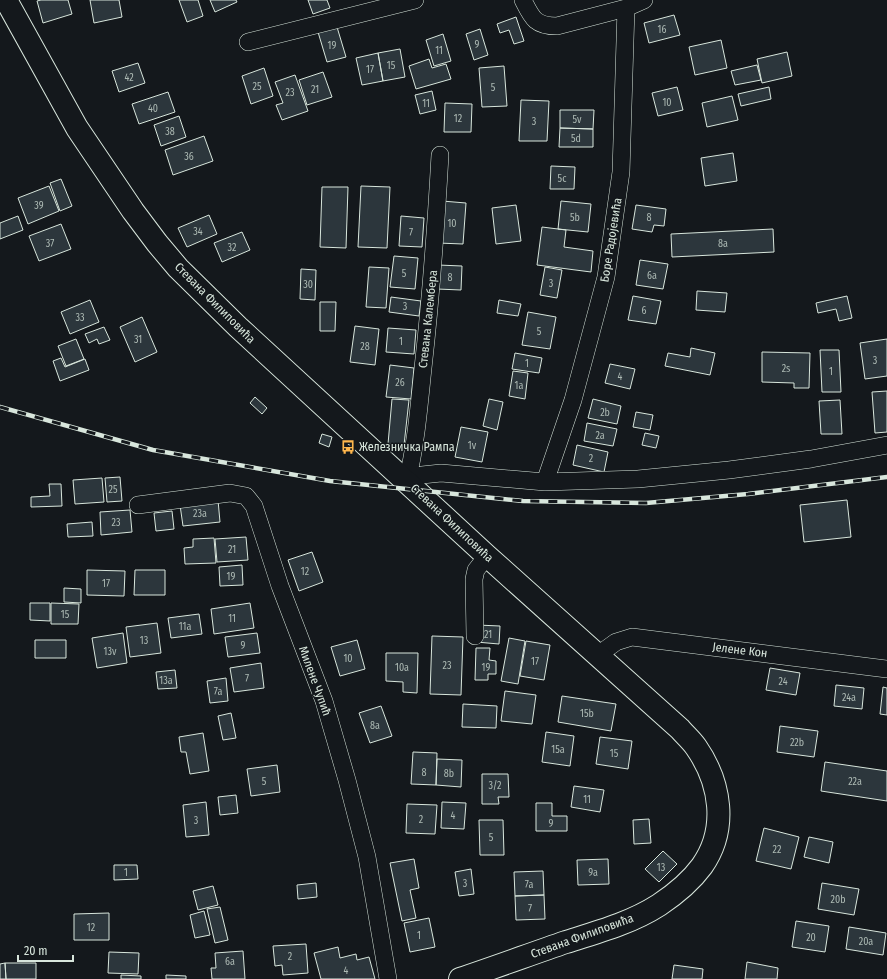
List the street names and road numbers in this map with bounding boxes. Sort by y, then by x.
street label: Боре Радојевића [597,197,625,283]
street label: Стевана Филиповића [172,260,258,346]
street label: Стевана Калембера [416,269,440,369]
street label: Стевана Филиповића [408,481,496,565]
street label: Јелене Кон [712,640,768,660]
street label: Милене Чупић [296,644,334,718]
street label: Стевана Филиповића [529,911,635,961]

